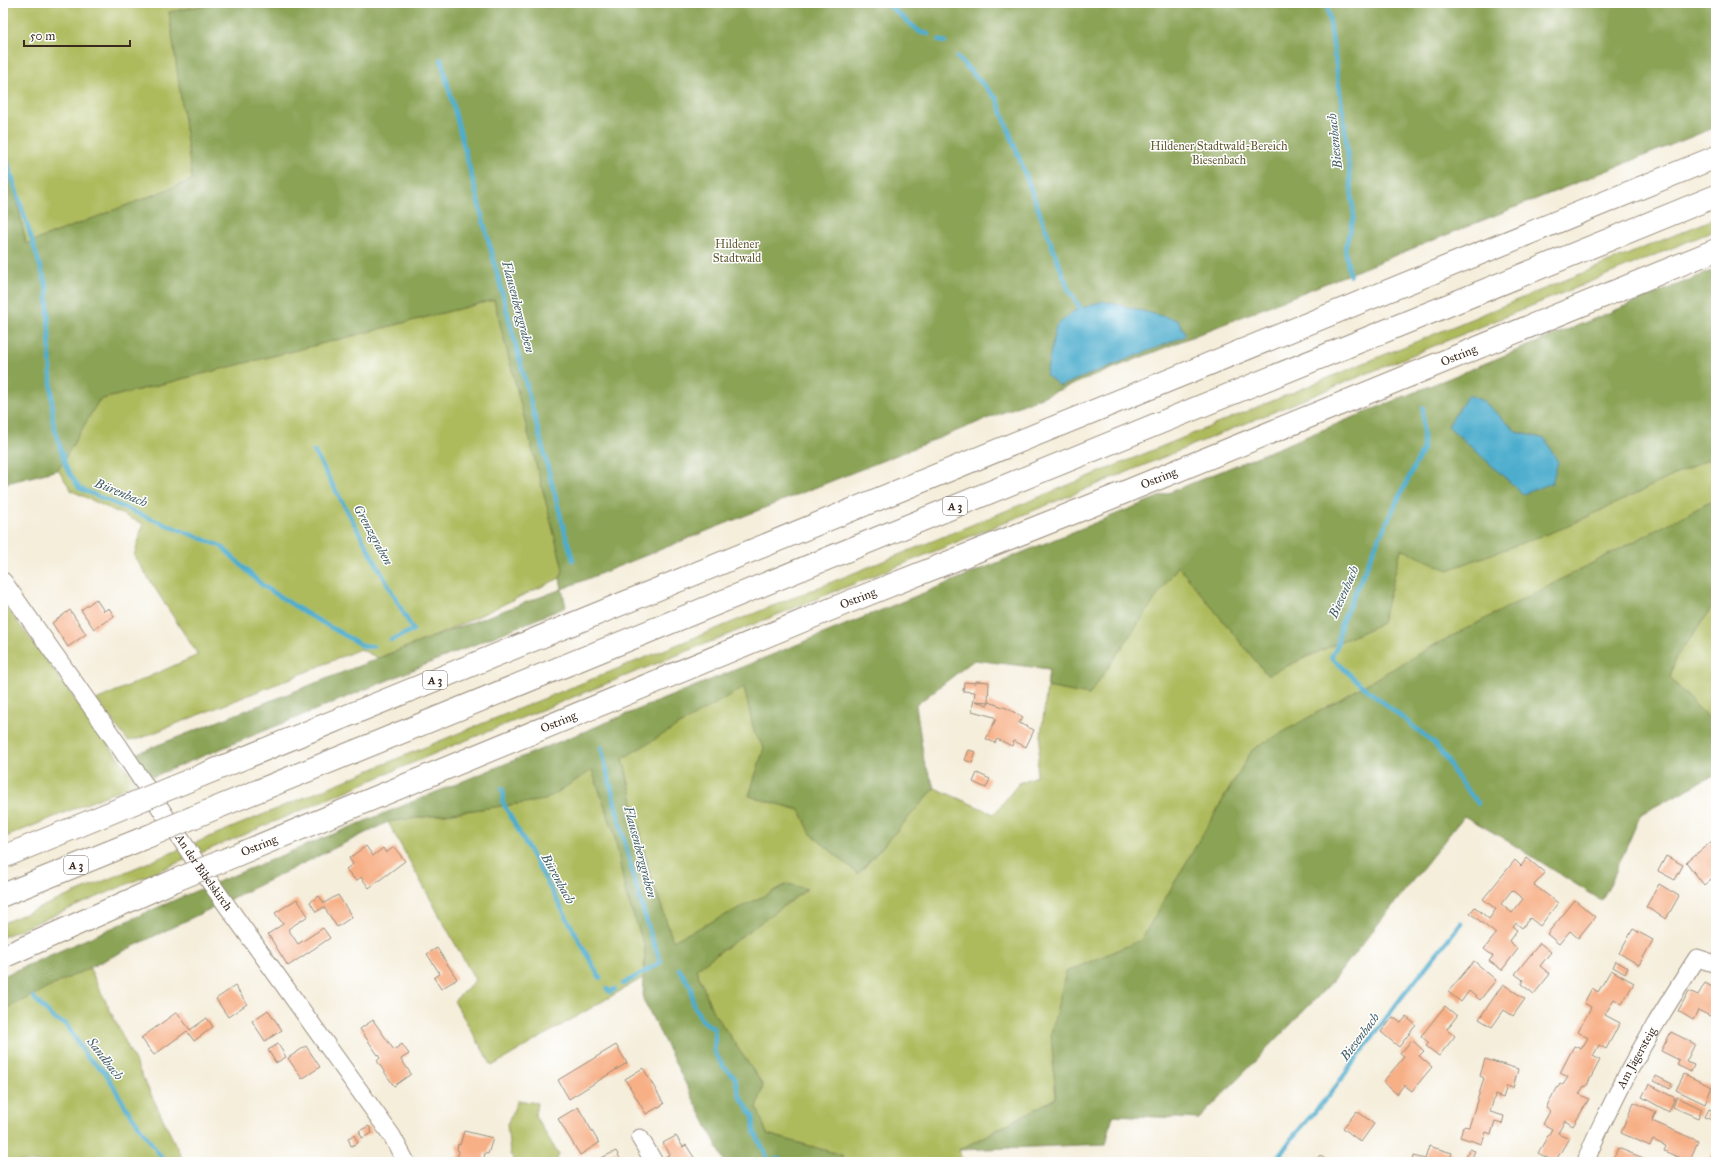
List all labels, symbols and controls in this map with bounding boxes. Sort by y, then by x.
scale bar [24,22,130,48]
text: 50 m [30,29,55,43]
water label: Biesenbach [1324,112,1346,170]
park label: Hildener Stadtwald-Bereich Biesenbach [1150,139,1288,167]
park label: Hildener Stadtwald [713,237,761,265]
water label: Flausenberggraben [498,259,538,355]
street label: Ostring [1439,342,1479,369]
street label: Ostring [1139,464,1180,492]
water label: Bürenbach [91,475,150,511]
road number: A 3 [943,497,967,515]
water label: Grenzgraben [350,502,396,568]
water label: Biesenbach [1325,563,1363,622]
street label: Ostring [838,585,879,612]
road number: A 3 [423,671,447,689]
street label: Ostring [538,708,579,736]
water label: Flausenberggraben [620,804,660,900]
street label: An der Bibelskirch [172,831,236,914]
street label: Ostring [239,832,280,859]
water label: Bürenbach [537,850,579,908]
road number: A 3 [64,856,88,874]
water label: Biesenbach [1336,1009,1383,1065]
street label: Am Jägersteig [1613,1024,1660,1092]
water label: Sandbach [83,1034,127,1084]

